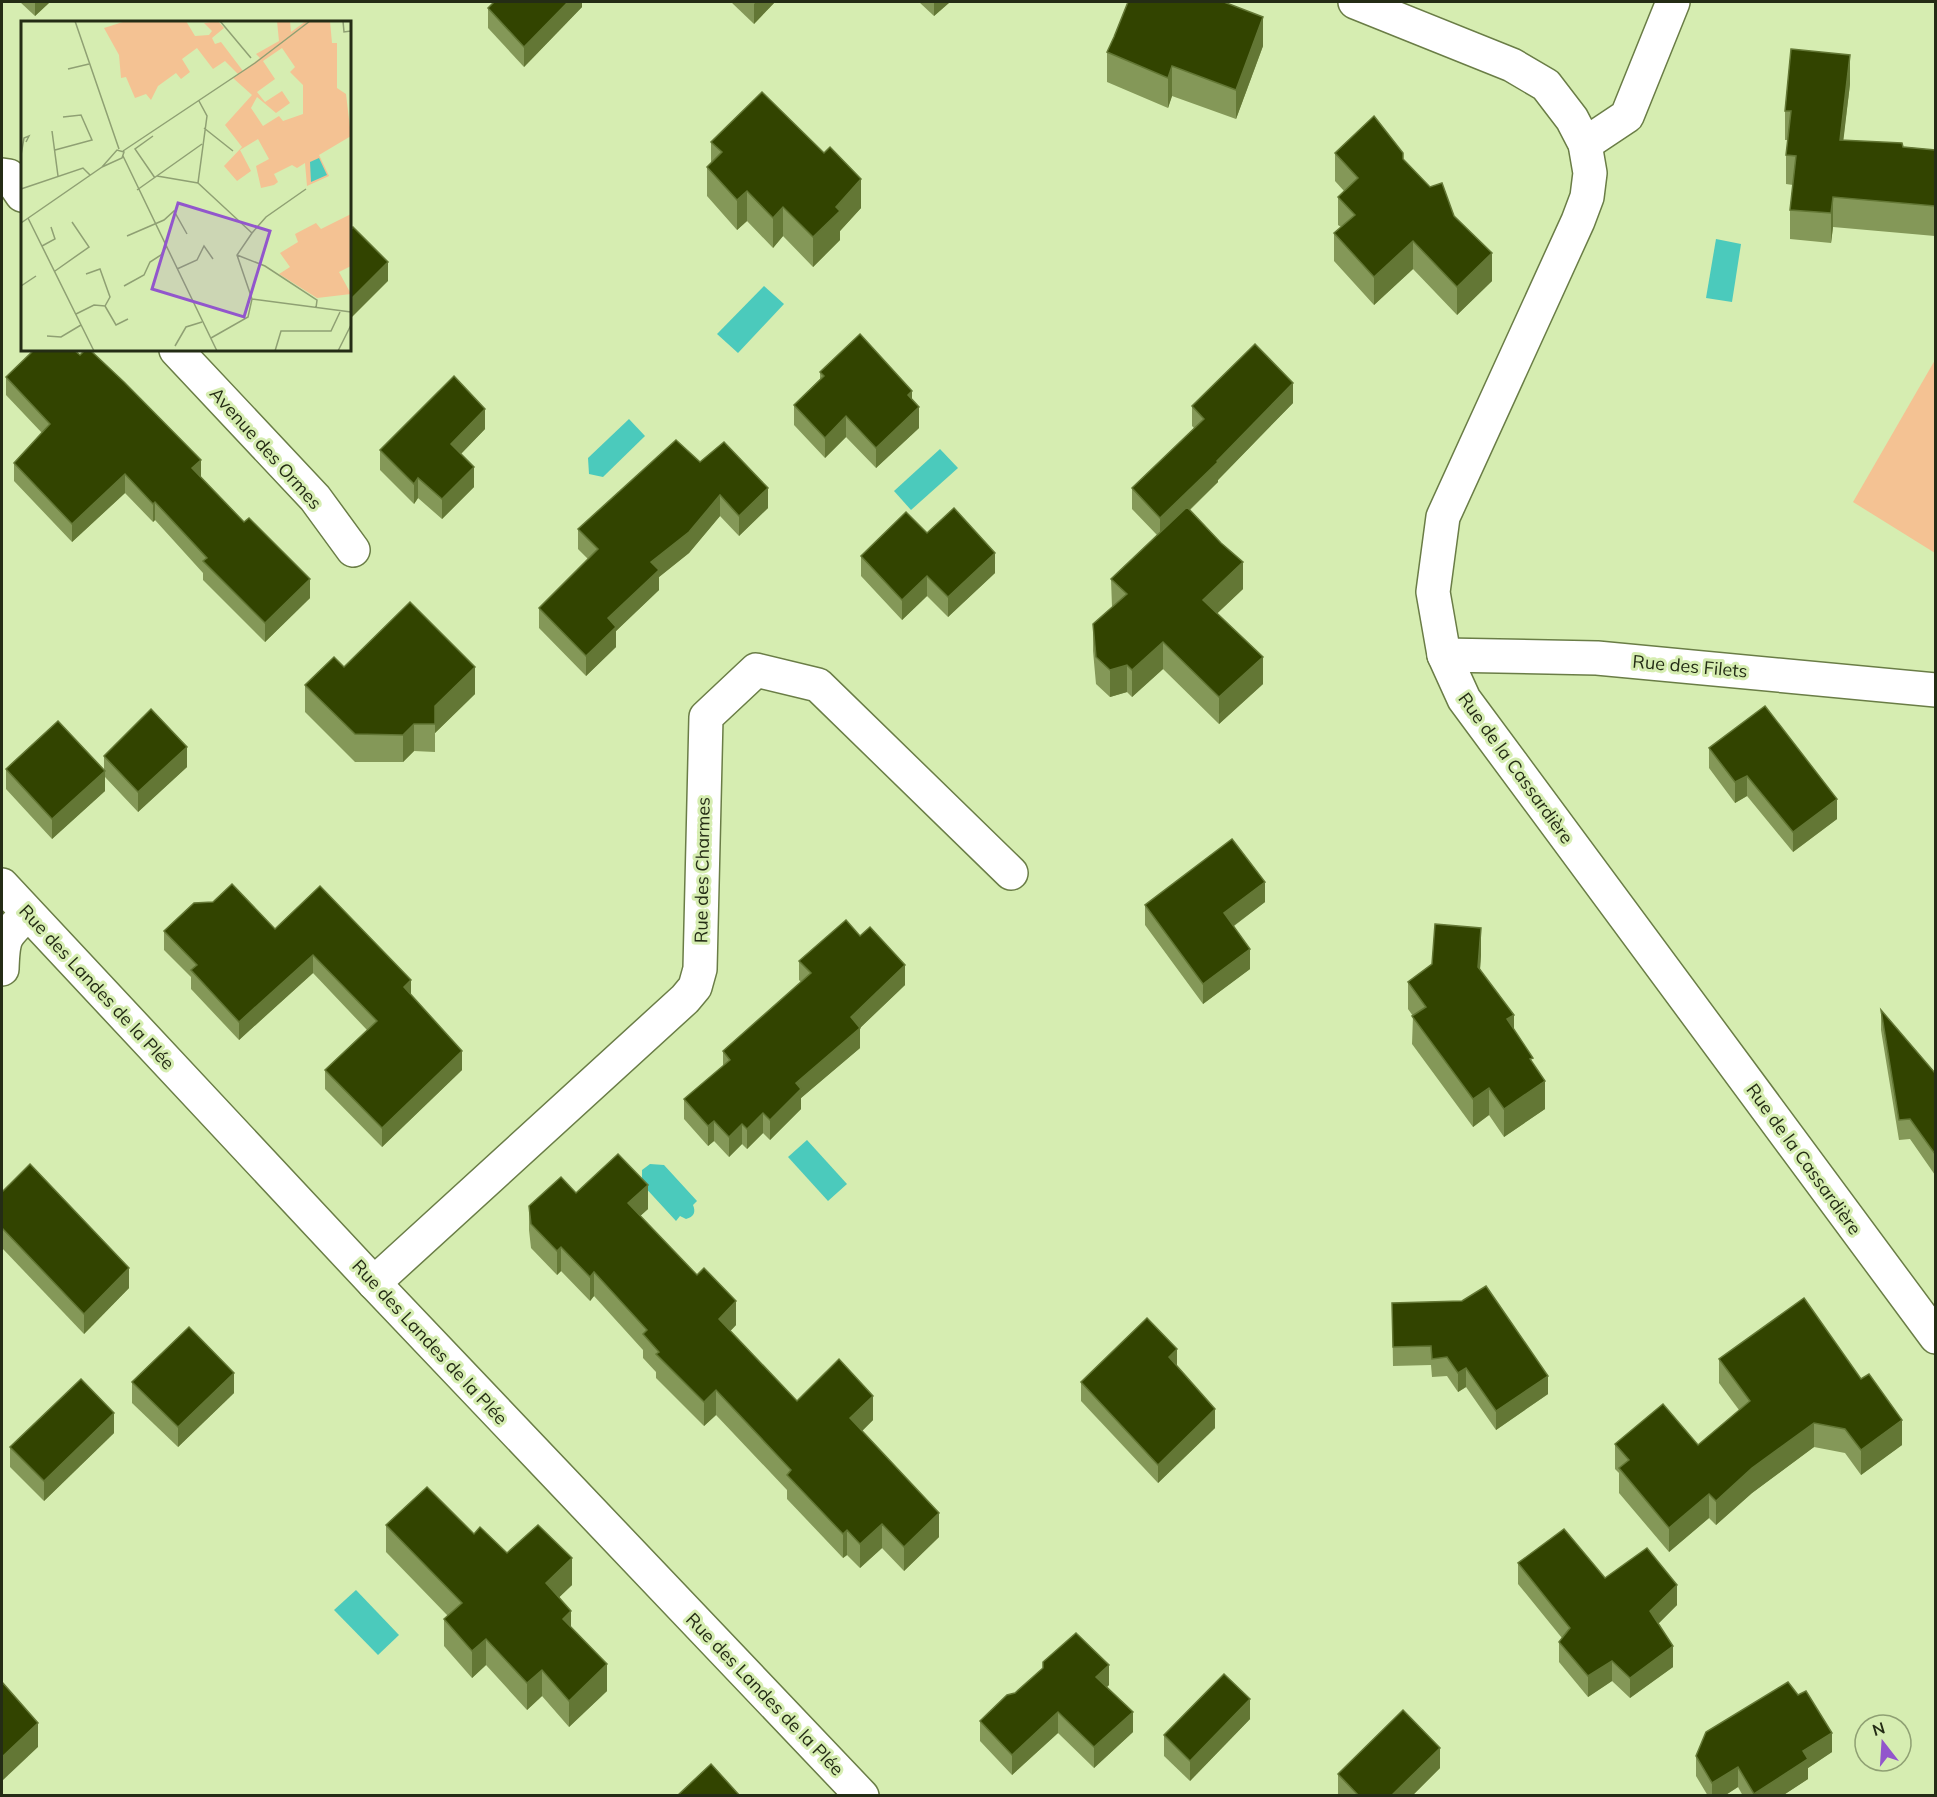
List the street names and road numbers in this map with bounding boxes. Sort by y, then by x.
street label: Avenue des Ormes [205,382,327,514]
street label: Rue des Filets [1632,650,1748,682]
street label: Rue de la Cassardière [1453,688,1579,848]
street label: Rue des Charmes [689,797,715,943]
street label: Rue des Landes de la Plée [14,900,180,1074]
street label: Rue de la Cassardière [1741,1079,1867,1239]
street label: Rue des Landes de la Plée [347,1255,513,1429]
street label: Rue des Landes de la Plée [681,1608,849,1780]

